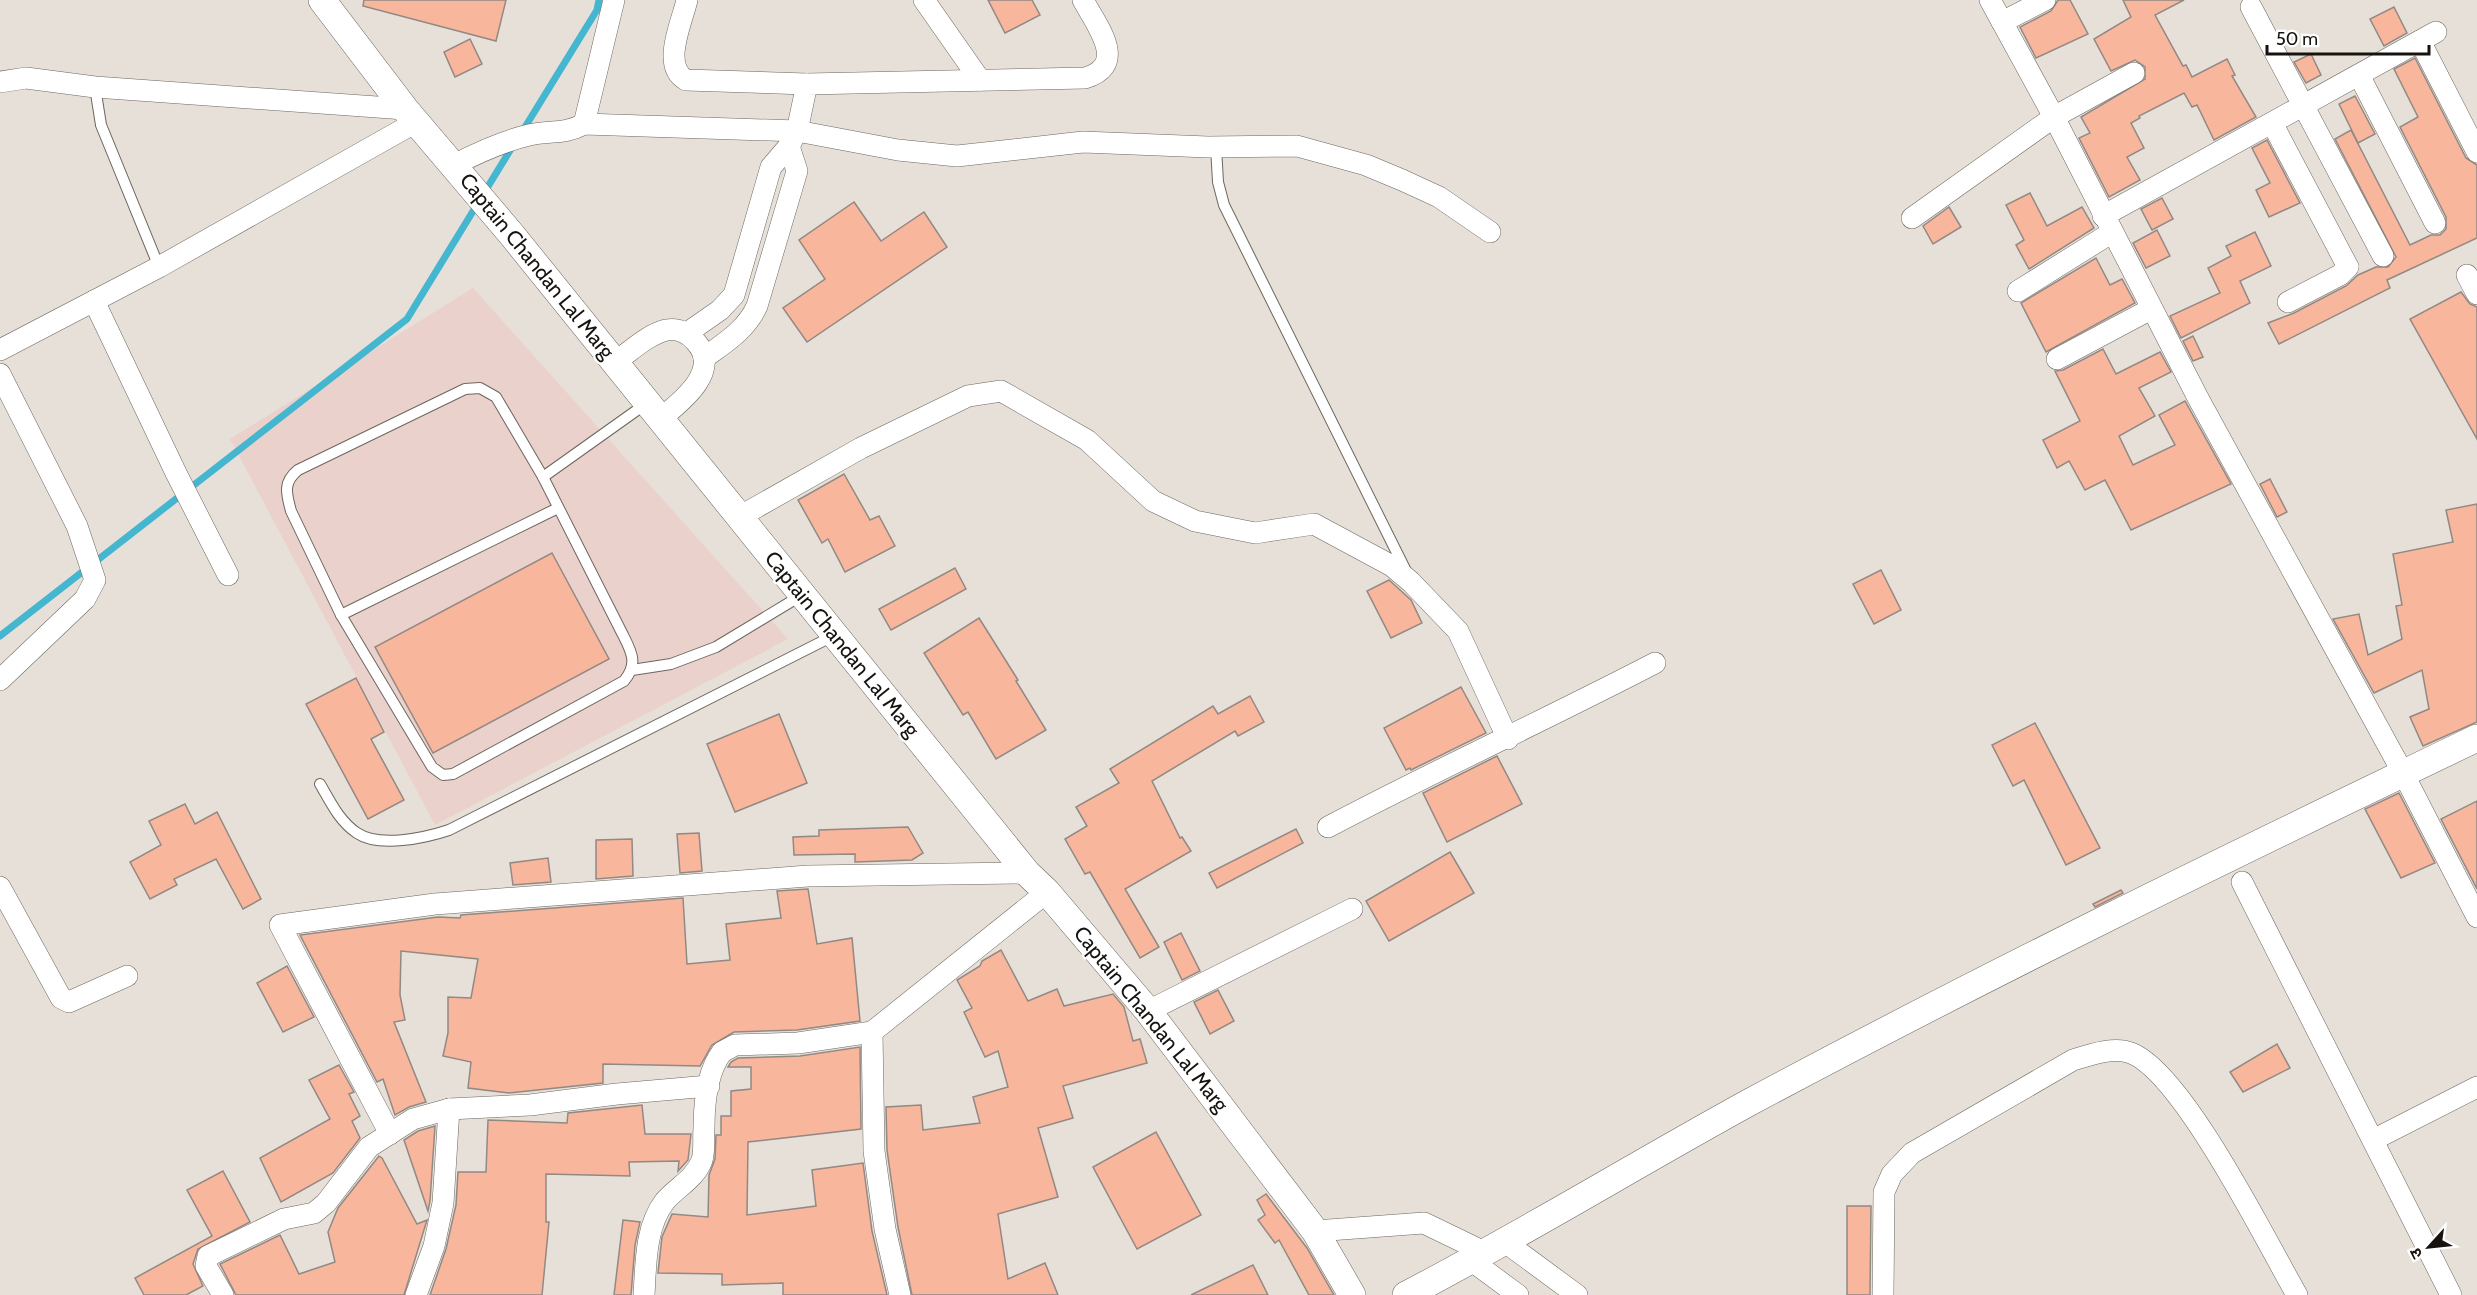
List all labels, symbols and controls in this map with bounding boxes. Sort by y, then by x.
scale bar [2267,18,2429,56]
text: 50 m [2276,28,2318,50]
street label: Captain Chandan Lal Marg [455,168,620,364]
street label: Captain Chandan Lal Marg [760,546,925,742]
street label: Captain Chandan Lal Marg [1069,921,1234,1117]
north arrow [2399,1217,2459,1277]
text: उ [2405,1245,2427,1262]

